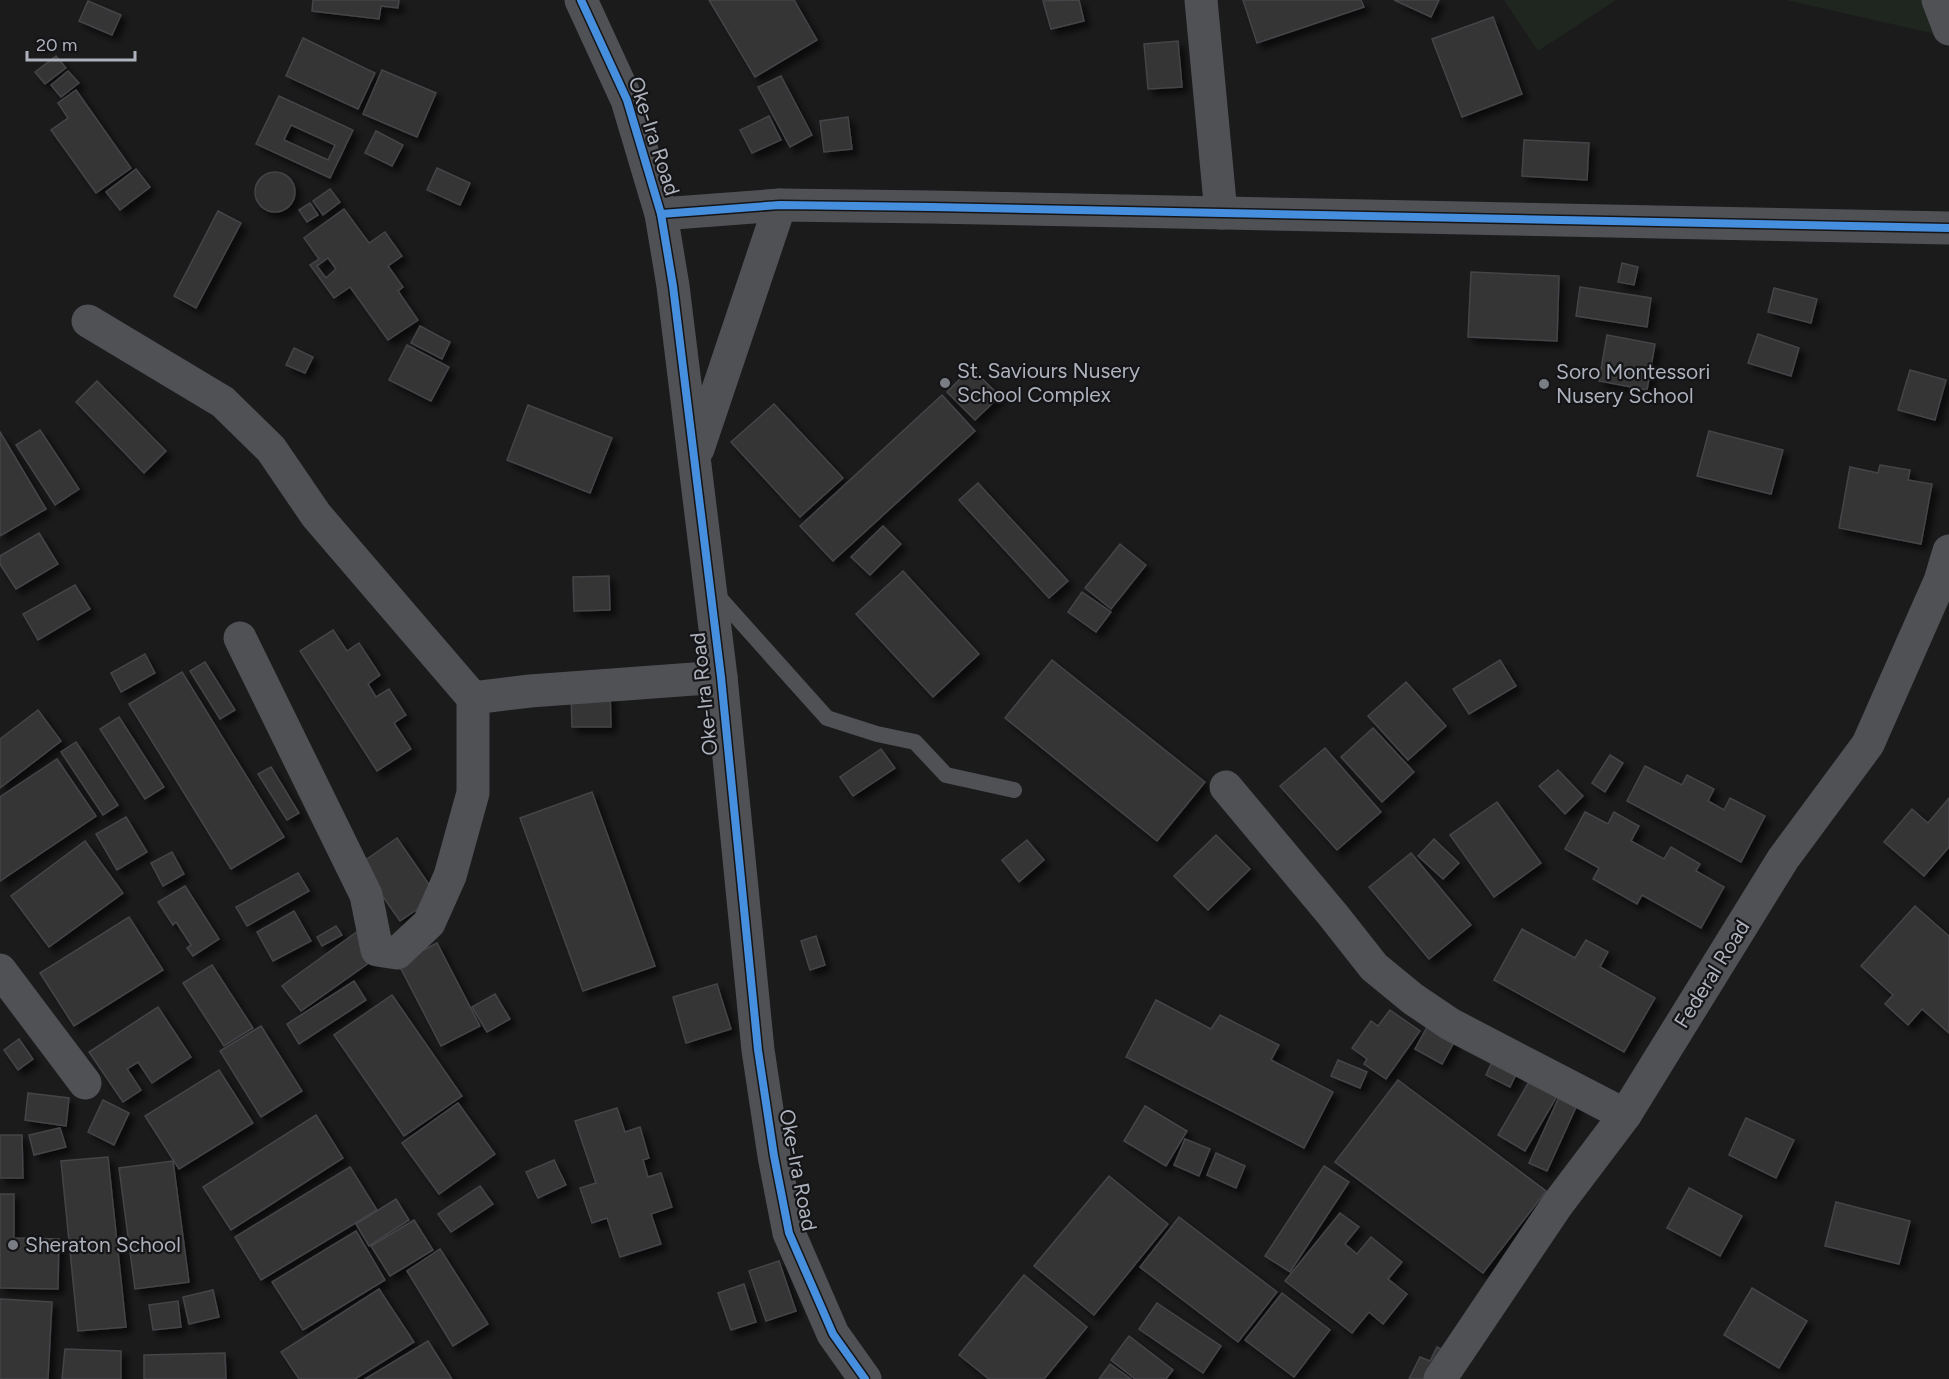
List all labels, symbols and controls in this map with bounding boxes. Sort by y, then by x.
scale bar [27,24,135,62]
text: 20 m [36,34,77,56]
street label: Oke-Ira Road [624,73,685,198]
place label: St. Saviours Nusery School Complex [957,358,1140,407]
place label: Soro Montessori Nusery School [1556,359,1710,408]
marker: St. Saviours Nusery School Complex [938,376,952,390]
marker: Soro Montessori Nusery School [1537,377,1551,391]
street label: Oke-Ira Road [685,631,722,757]
street label: Federal Road [1669,915,1755,1032]
street label: Oke-Ira Road [774,1107,823,1233]
place label: Sheraton School [25,1232,181,1257]
marker: Sheraton School [6,1238,20,1252]

